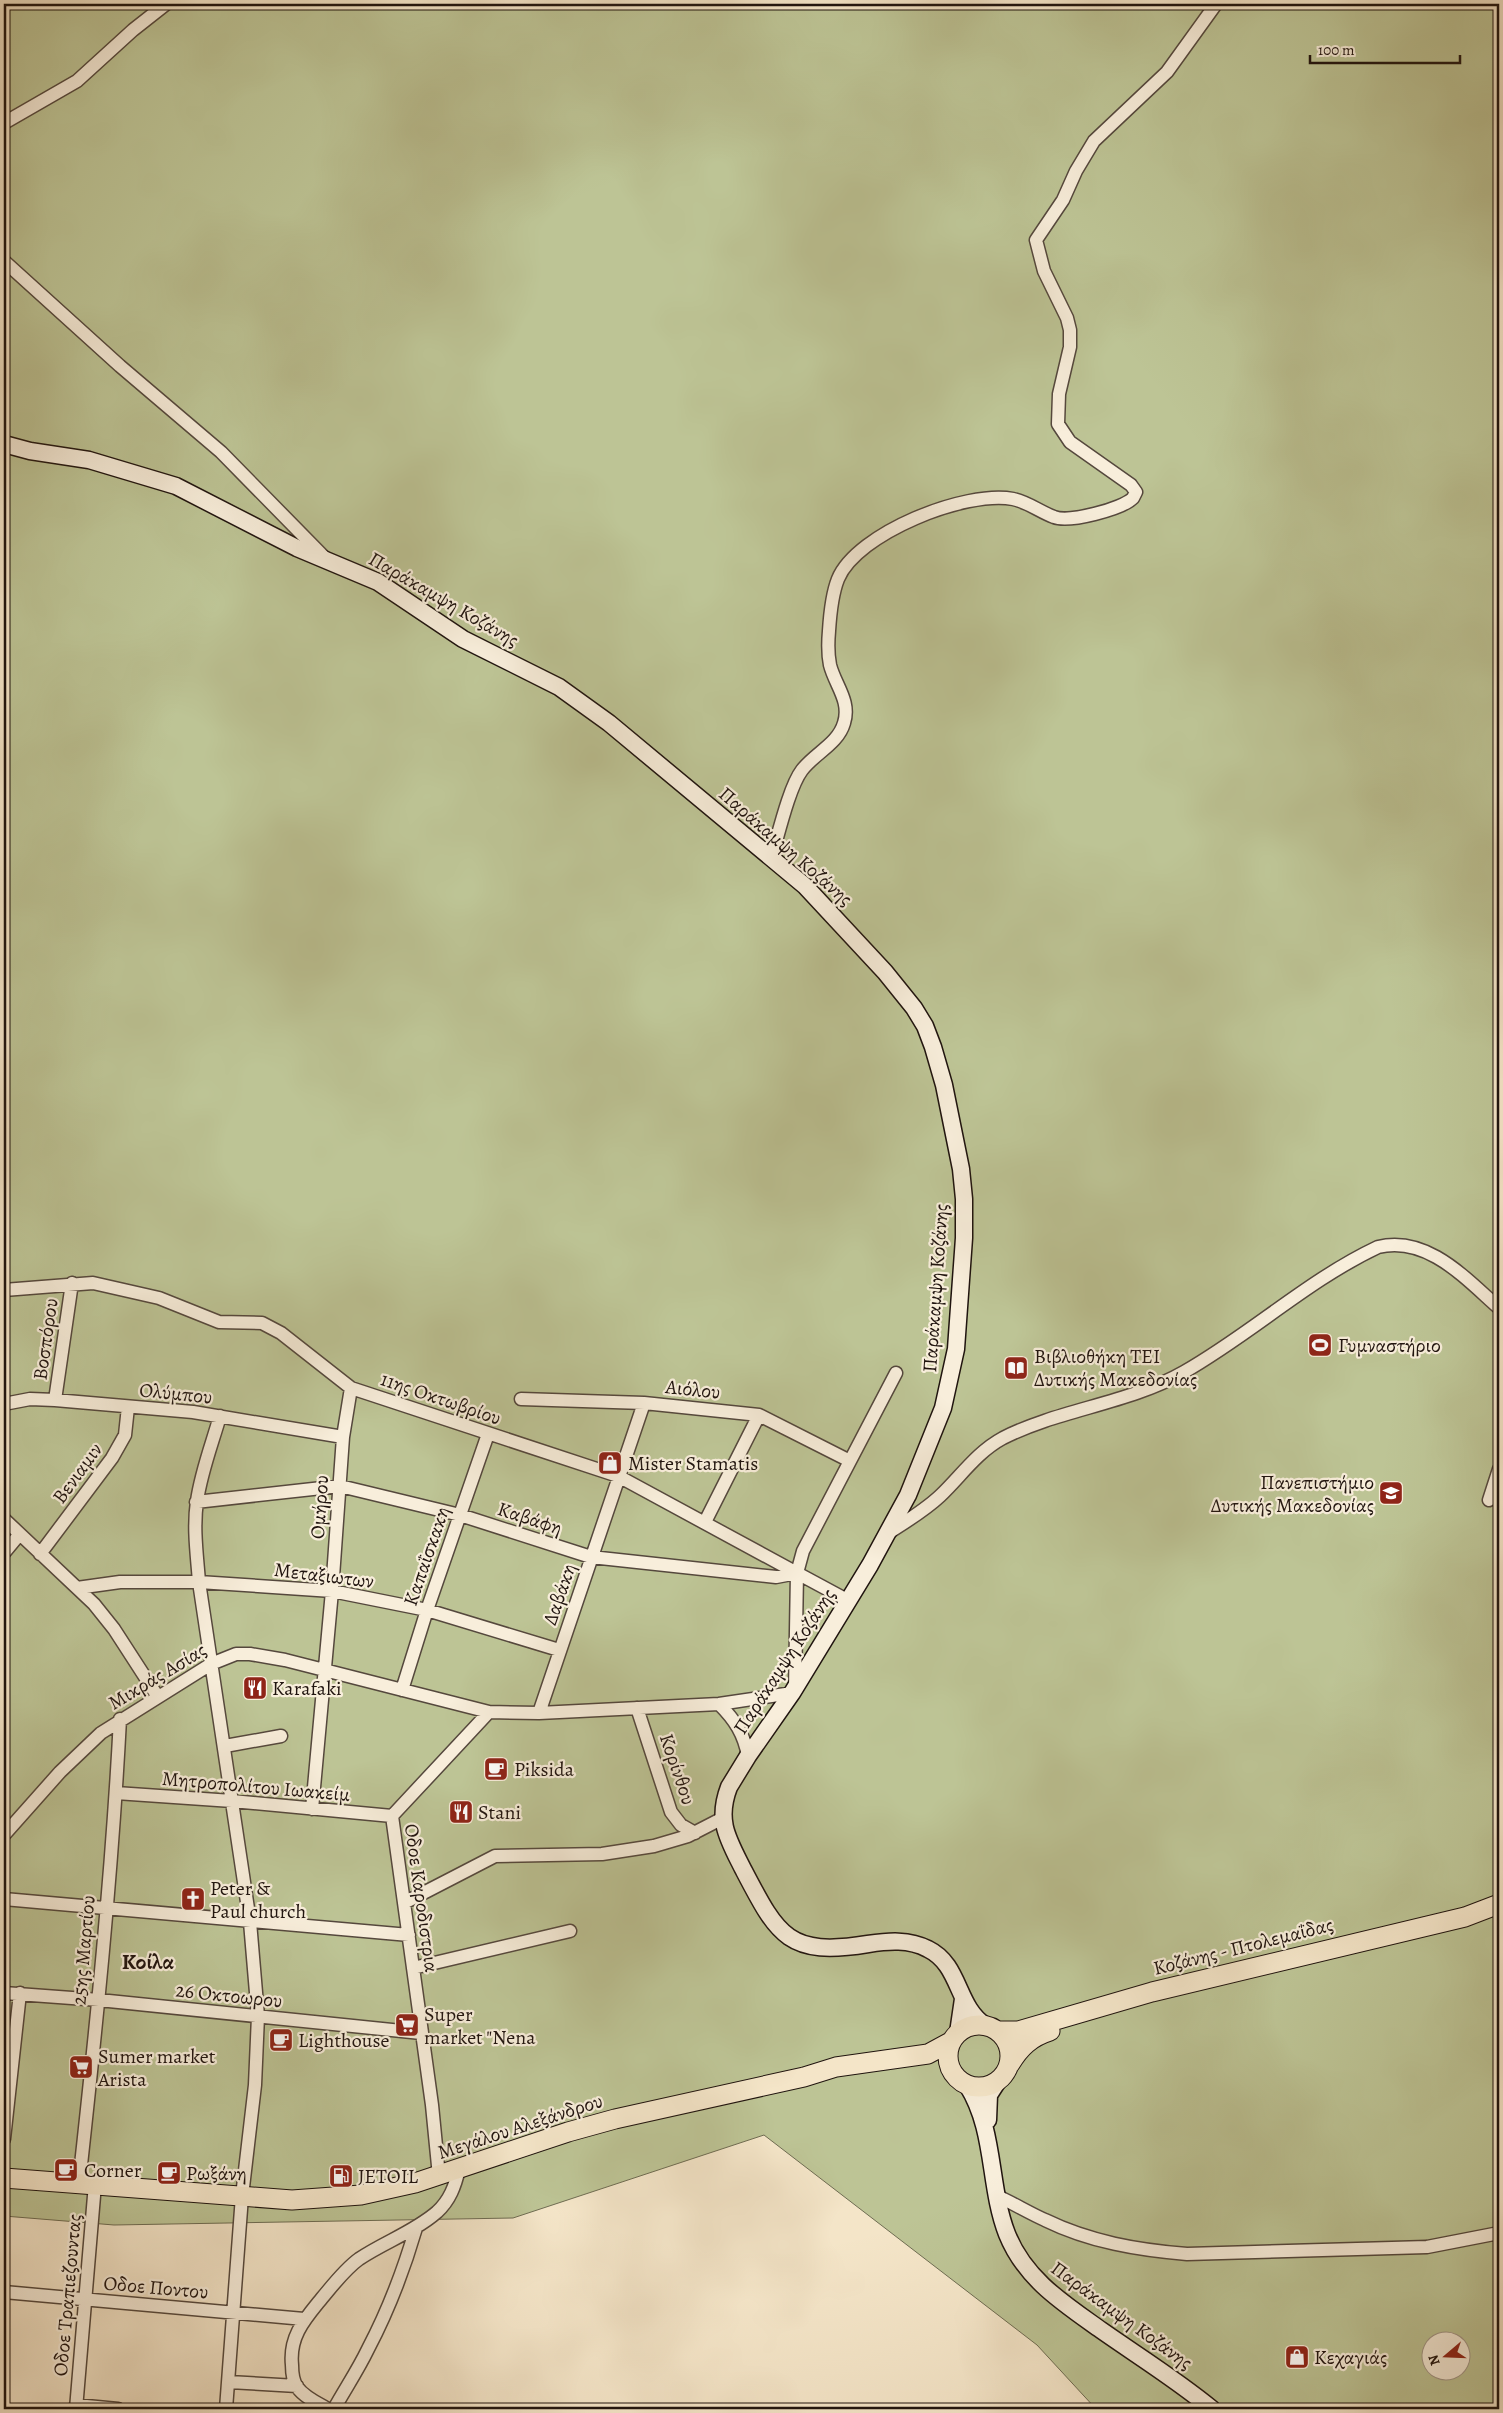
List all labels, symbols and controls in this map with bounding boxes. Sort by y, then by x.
scale bar [1310,32,1460,64]
text: 100 m [1318,40,1355,60]
street label: Παράκαμψη Κοζάνης [364,545,524,653]
street label: Παράκαμψη Κοζάνης [713,781,858,912]
street label: Παράκαμψη Κοζάνης [916,1203,955,1373]
street label: Βοσπόρου [26,1296,65,1382]
sports icon: Γυμναστήριο [1307,1332,1333,1358]
place label: Γυμναστήριο [1338,1332,1441,1359]
place label: Βιβλιοθήκη ΤΕΙ Δυτικής Μακεδονίας [1034,1343,1197,1393]
library icon: Βιβλιοθήκη ΤΕΙ Δυτικής Μακεδονίας [1003,1355,1029,1381]
street label: 11ης Οκτωβρίου [377,1365,505,1432]
street label: Αιόλου [663,1373,722,1406]
street label: Ολύμπου [138,1376,214,1411]
street label: Βενιαμιν [46,1437,109,1509]
shop icon: Mister Stamatis [597,1450,623,1476]
place label: Mister Stamatis [628,1450,758,1477]
place label: Πανεπιστήμιο Δυτικής Μακεδονίας [1211,1469,1374,1519]
street label: Ομήρου [304,1474,335,1540]
school or university icon: Πανεπιστήμιο Δυτικής Μακεδονίας [1378,1480,1404,1506]
street label: Καβάφη [494,1495,566,1542]
street label: Καπαΐσκακη [397,1503,456,1609]
street label: Μεταξιωτων [273,1556,375,1595]
street label: Δαβάκη [536,1560,583,1629]
street label: Παράκαμψη Κοζάνης [727,1583,842,1740]
street label: Μικράς Ασίας [103,1636,211,1716]
restaurant icon: Karafaki [242,1675,268,1701]
place label: Karafaki [272,1675,342,1702]
street label: Κορίνθου [653,1730,702,1808]
cafe icon: Piksida [483,1756,509,1782]
place label: Piksida [514,1756,575,1783]
street label: Μητροπολίτου Ιωακείμ [161,1765,351,1808]
restaurant icon: Stani [448,1799,474,1825]
place label: Stani [478,1799,521,1826]
street label: Oδοε Καροδιστρια [398,1822,445,1974]
place label: Peter & Paul church [210,1875,307,1925]
church icon: Peter & Paul church [180,1886,206,1912]
street label: 25ης Μαρτίου [65,1894,102,2006]
street label: Κοζάνης - Πτολεμαΐδας [1150,1911,1336,1982]
district label: Κοίλα [122,1947,175,1977]
street label: 26 Οκτοωρου [174,1976,284,2015]
place label: Super market "Nena [424,2001,536,2051]
supermarket icon: Super market "Nena [394,2012,420,2038]
cafe icon: Lighthouse [268,2027,294,2053]
place label: Lighthouse [298,2027,390,2054]
place label: Sumer market Arista [97,2043,216,2093]
supermarket icon: Sumer market Arista [68,2054,94,2080]
street label: Μεγάλου Αλεξάνδρου [434,2087,606,2166]
cafe icon: Corner [53,2157,79,2183]
place label: Corner [84,2157,142,2184]
cafe icon: Ρωξάνη [156,2160,182,2186]
place label: Ρωξάνη [186,2160,247,2187]
fuel station icon: JETOIL [328,2163,354,2189]
place label: JETOIL [358,2163,419,2190]
street label: Oδοε Τραπιεζουντας [47,2213,88,2377]
street label: Παράκαμψη Κοζάνης [1045,2255,1198,2376]
street label: Oδοε Ποντου [102,2269,210,2306]
north arrow [1420,2330,1470,2380]
shop icon: Κεχαγιάς [1284,2344,1310,2370]
place label: Κεχαγιάς [1314,2344,1387,2371]
text: N [1424,2352,1445,2368]

